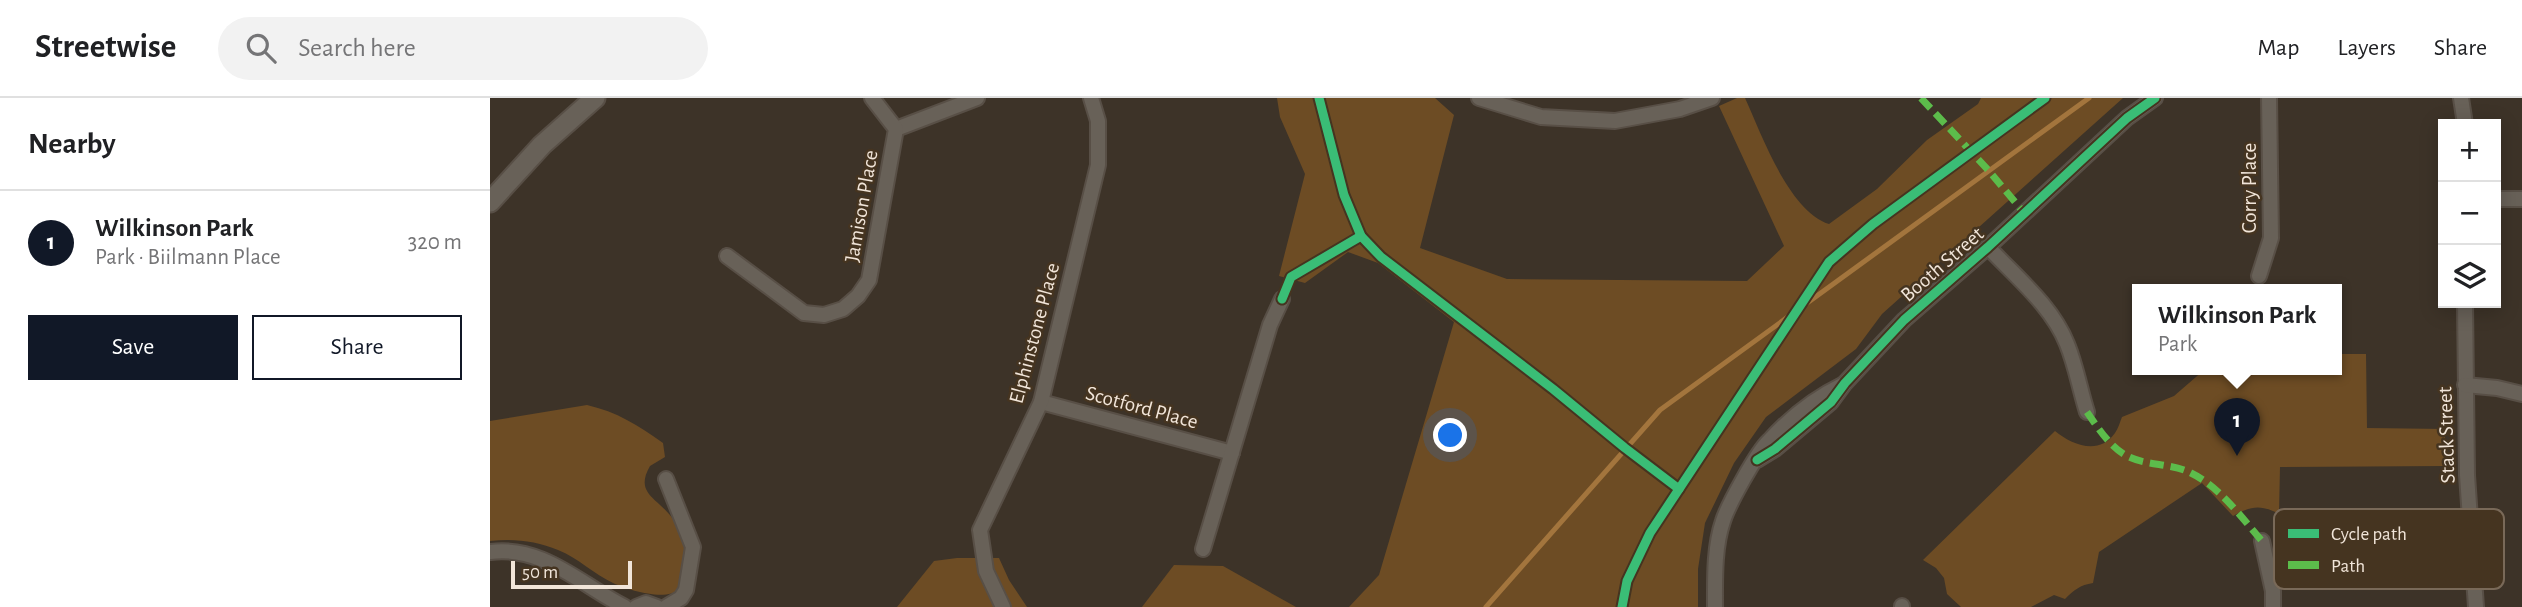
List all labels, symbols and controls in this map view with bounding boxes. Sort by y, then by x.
search box [218,17,708,80]
icon: search [242,29,280,67]
text: Streetwise [35,31,176,64]
text: Search here [298,35,416,61]
text: Map [2257,36,2299,60]
text: Layers [2337,36,2396,60]
text: Share [2434,36,2487,60]
map controls [2438,119,2501,308]
button: + [2438,119,2501,182]
text: Nearby [28,129,116,159]
street label: Corry Place [2239,143,2260,233]
street label: Jamison Place [841,149,882,264]
button: − [2438,182,2501,245]
text: Wilkinson Park [95,215,254,241]
street label: Booth Street [1897,223,1988,306]
text: 1 [47,231,55,254]
text: 320 m [408,231,462,254]
button: layers [2438,245,2501,308]
text: Park · Biilmann Place [95,246,281,269]
street label: Elphinstone Place [1006,261,1063,406]
popup [2132,284,2342,375]
text: Wilkinson Park [2158,302,2316,328]
button: Save [28,315,238,380]
button: Share [252,315,462,380]
text: Park [2158,333,2197,356]
street label: Scotford Place [1083,382,1200,433]
street label: Stack Street [2434,386,2459,484]
pin: 1 [2214,398,2260,456]
your location [1433,418,1467,452]
legend [2274,509,2504,589]
text: Cycle path [2331,525,2407,544]
text: Path [2331,557,2365,576]
scale bar [511,558,632,590]
text: 50 m [522,563,558,582]

